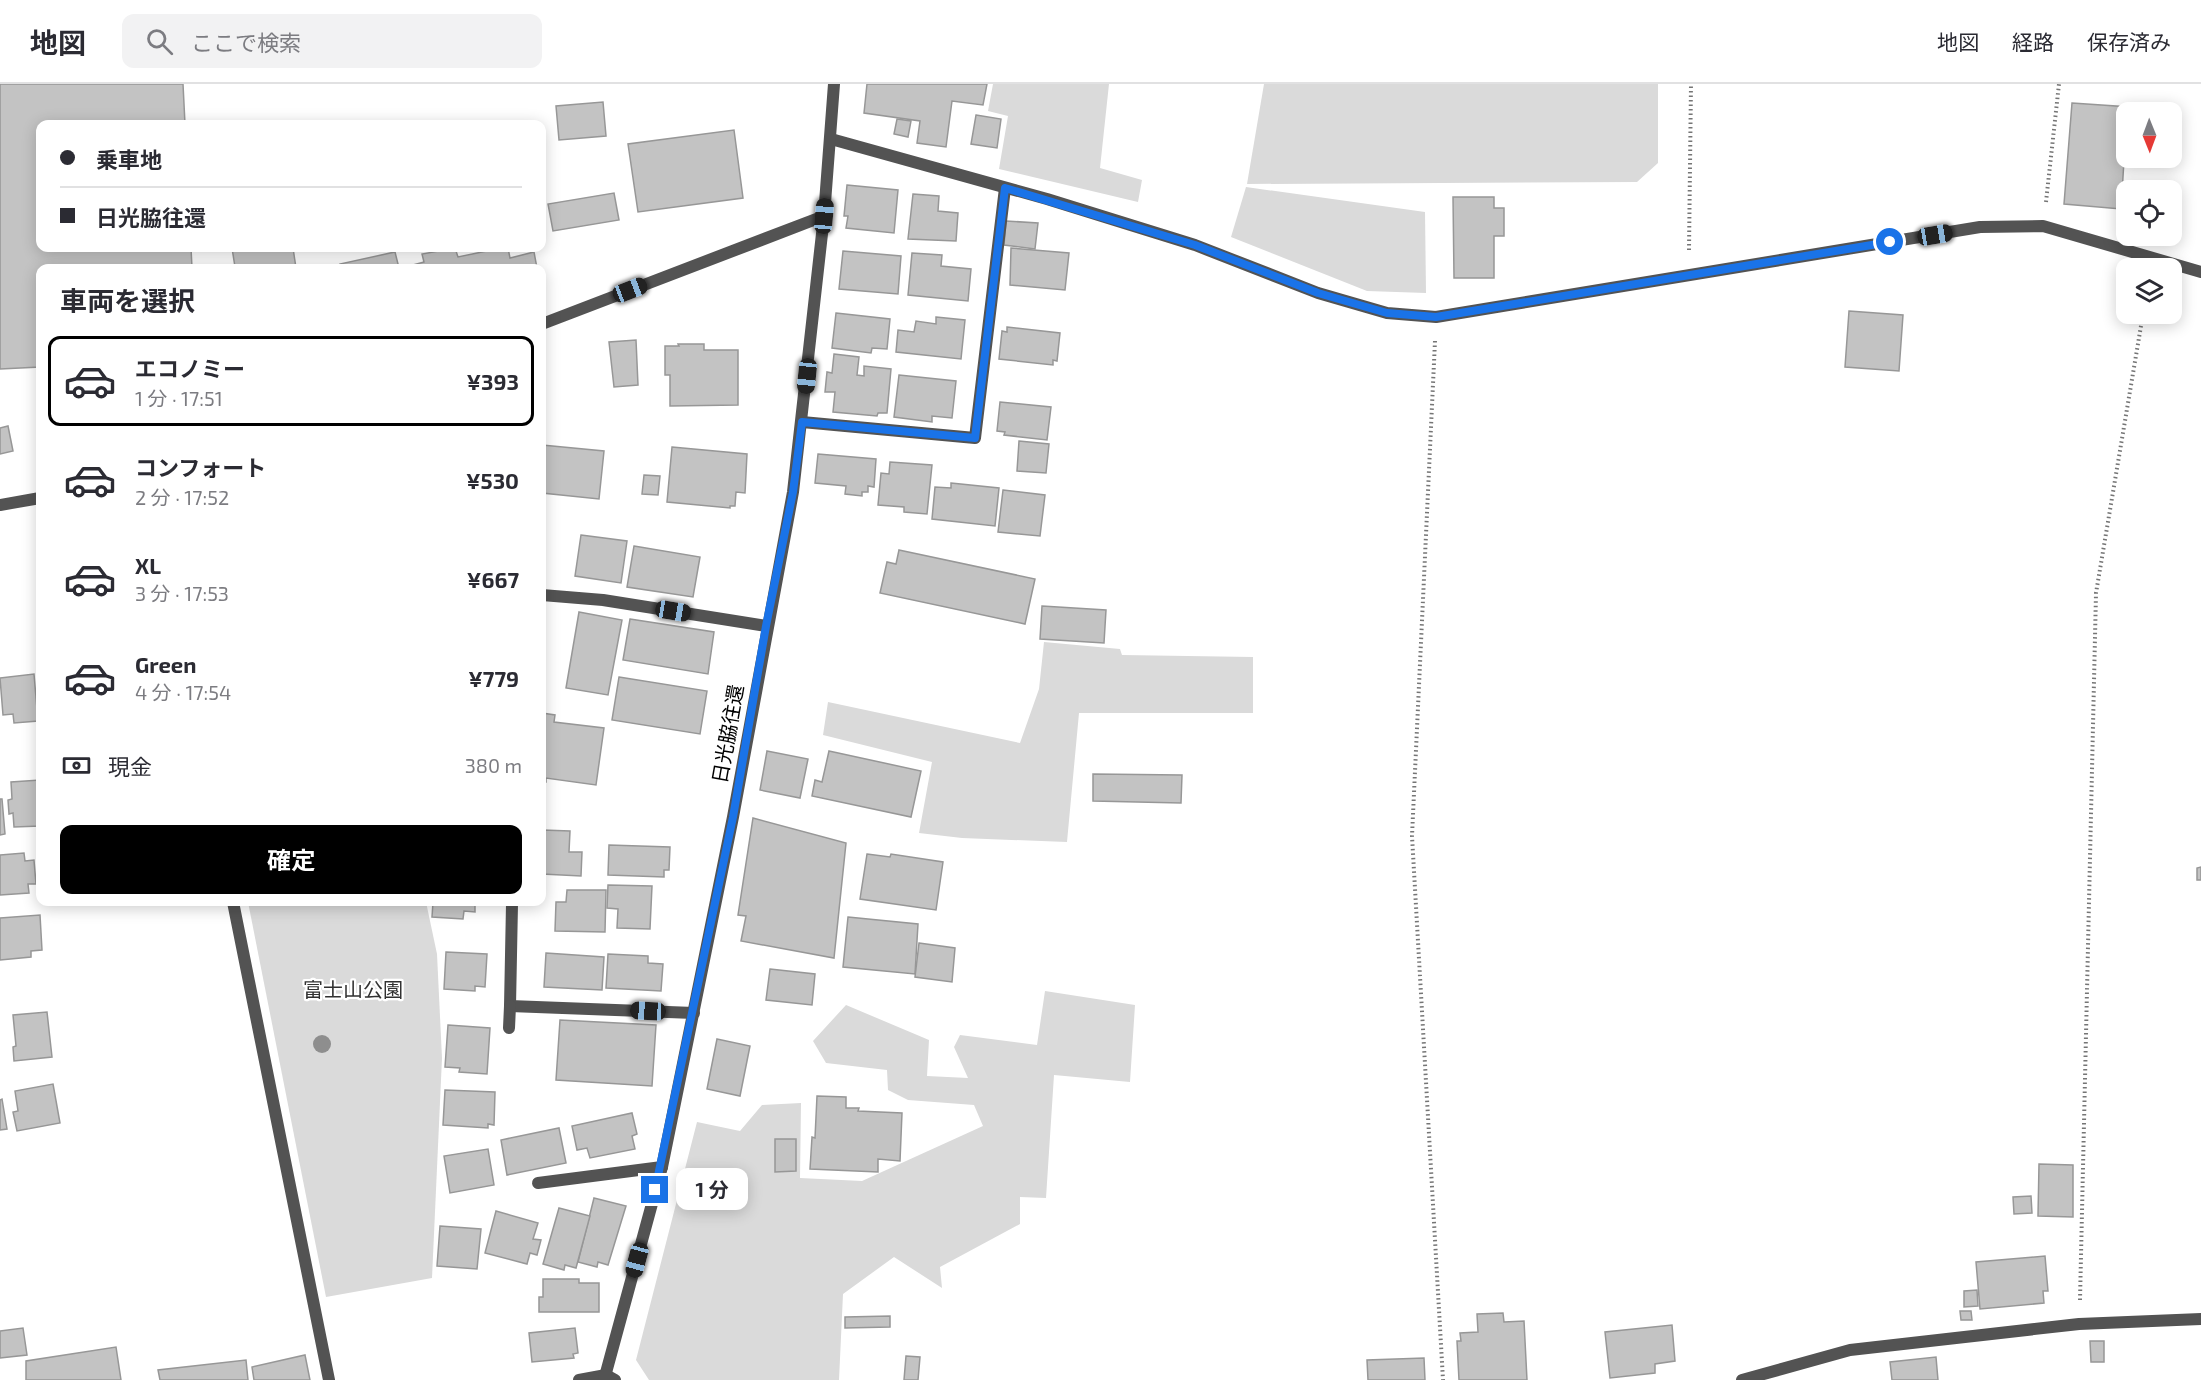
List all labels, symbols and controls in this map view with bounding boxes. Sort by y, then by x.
search box [122,14,542,68]
text: 地図 [30,25,86,59]
icon: search [143,25,176,58]
text: ここで検索 [191,29,301,55]
text: 地図 [1937,29,1979,54]
text: 経路 [2012,29,2054,54]
text: 保存済み [2087,29,2171,54]
north arrow [2116,102,2182,168]
map controls [2116,102,2182,324]
text: 乗車地 [96,146,162,172]
button: locate [2116,180,2182,246]
car [813,197,835,235]
text: 日光脇往還 [96,204,206,230]
car [1916,223,1954,247]
route start [1876,228,1903,255]
button: layers [2116,258,2182,324]
car [610,275,650,305]
text: 車両を選択 [60,284,195,316]
icon: car [63,354,117,408]
text: エコノミー [135,355,245,381]
car [796,357,818,395]
text: ¥393 [466,368,519,394]
text: 1 分 · 17:51 [135,386,223,410]
icon: car [63,453,117,507]
text: コンフォート [135,454,266,480]
text: ¥530 [466,467,519,493]
text: 2 分 · 17:52 [135,485,229,509]
icon: car [63,552,117,606]
text: XL [135,552,161,578]
text: ¥667 [467,566,519,592]
text: 3 分 · 17:53 [135,581,229,605]
car [654,599,692,623]
icon: car [63,651,117,705]
text: Green [135,651,197,677]
text: ¥779 [468,665,519,691]
text: 4 分 · 17:54 [135,680,231,704]
street label: 日光脇往還 [707,683,748,785]
icon: cash [60,749,93,782]
text: 現金 [108,753,152,779]
text: 380 m [465,753,522,777]
button: 確定 [60,825,522,894]
park label: 富士山公園 [303,977,403,1001]
car [630,1001,666,1021]
callout: 1 分 [676,1169,748,1211]
route end [641,1176,668,1203]
text: 1 分 [696,1177,728,1201]
car [624,1240,650,1280]

